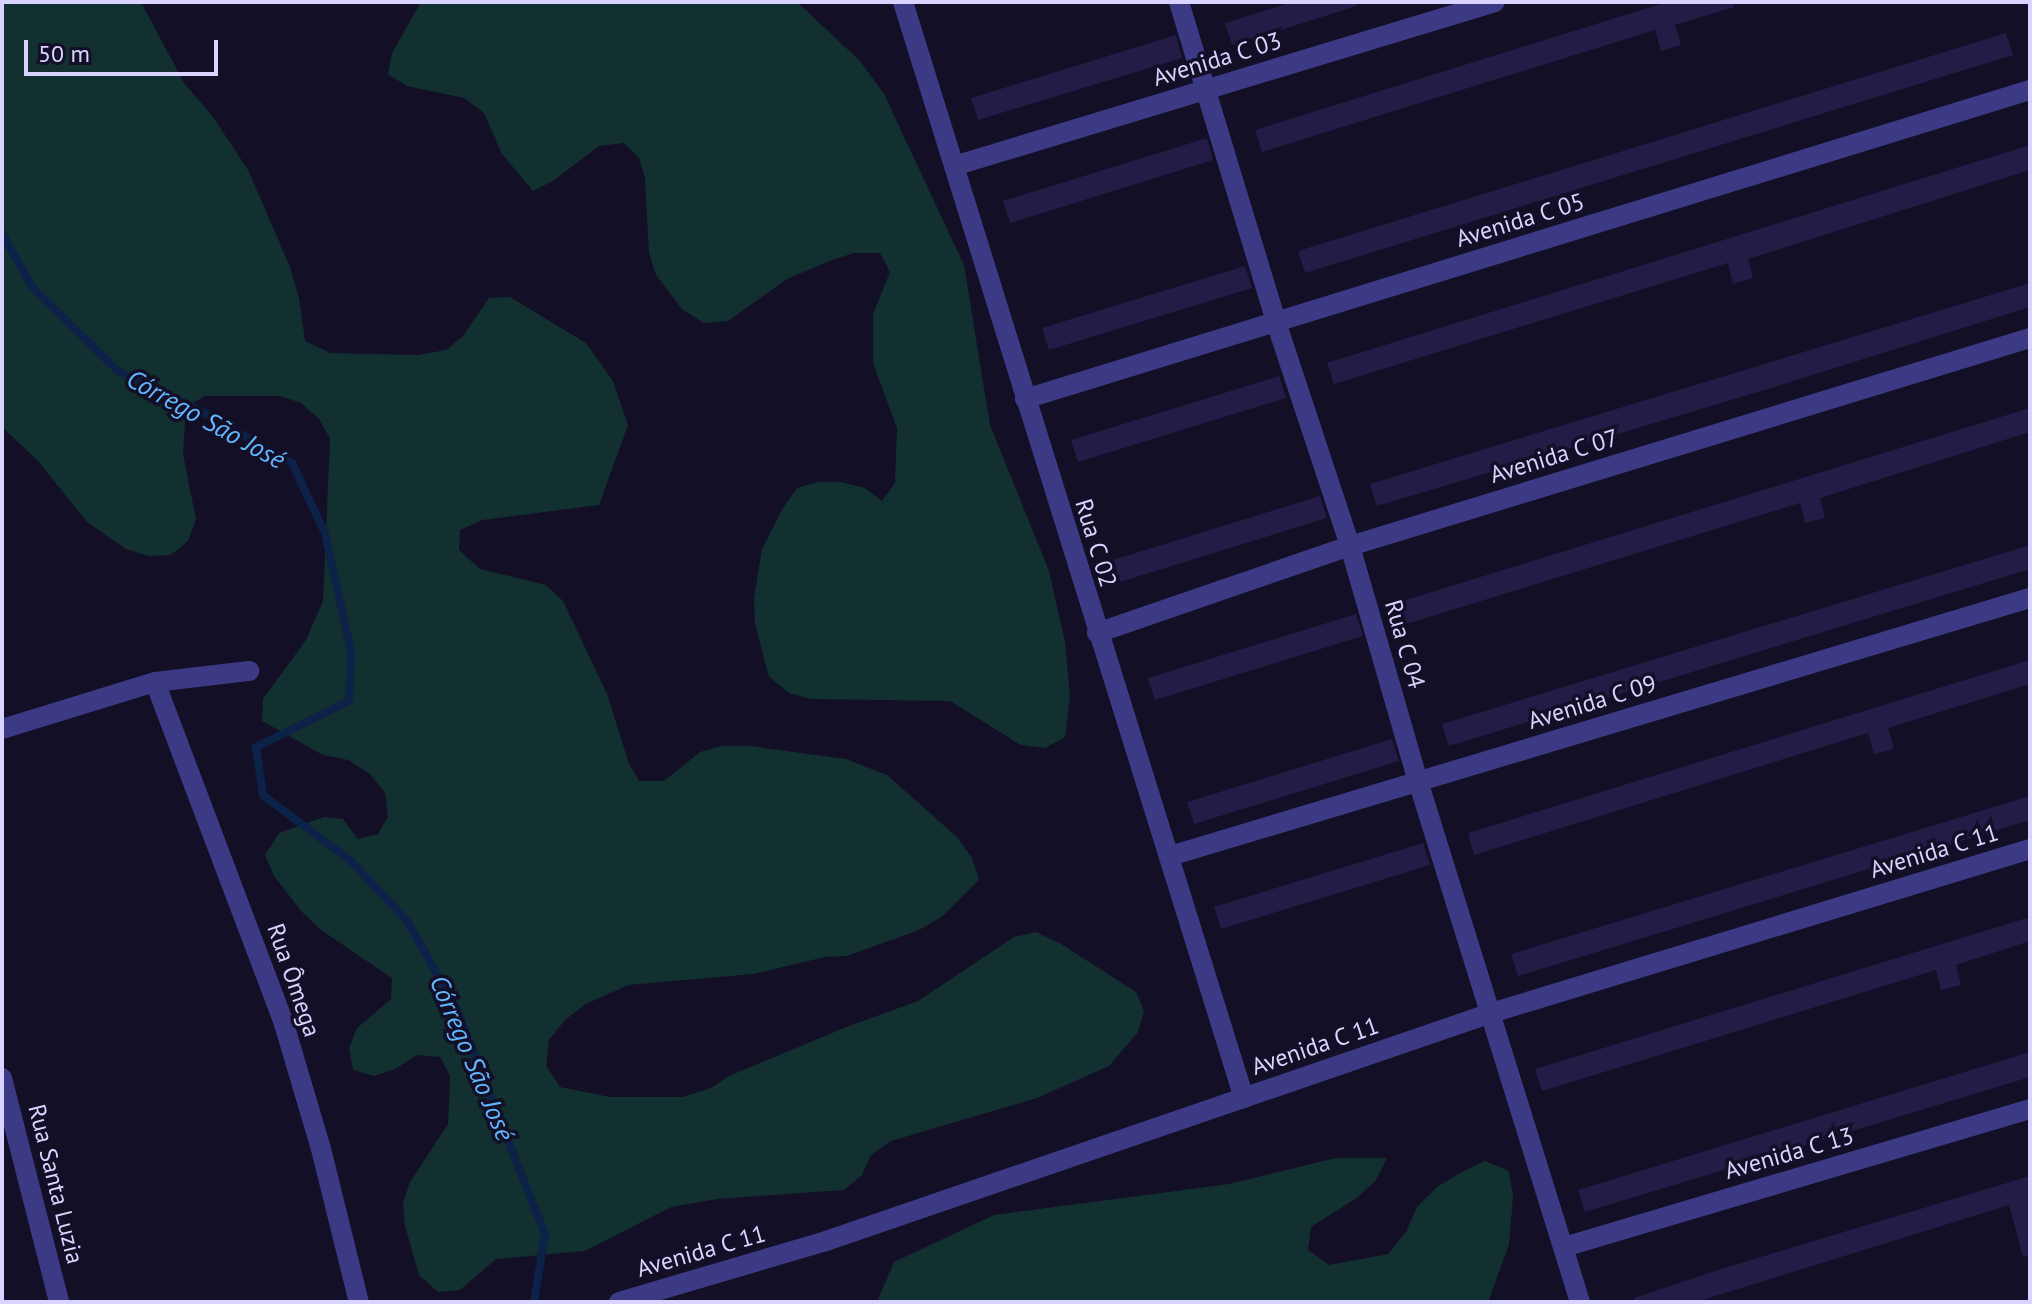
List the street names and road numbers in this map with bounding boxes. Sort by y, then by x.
street label: Avenida C 03 [1149,26,1285,92]
street label: Avenida C 05 [1452,187,1588,253]
street label: Avenida C 07 [1486,423,1622,489]
street label: Rua C 02 [1069,495,1123,591]
street label: Rua C 04 [1379,596,1431,692]
street label: Avenida C 09 [1524,669,1660,735]
street label: Avenida C 11 [1866,818,2002,884]
street label: Rua Ômega [261,920,327,1040]
street label: Avenida C 11 [1247,1011,1383,1081]
street label: Rua Santa Luzia [22,1101,90,1267]
street label: Avenida C 13 [1721,1121,1857,1185]
street label: Avenida C 11 [633,1219,769,1283]

